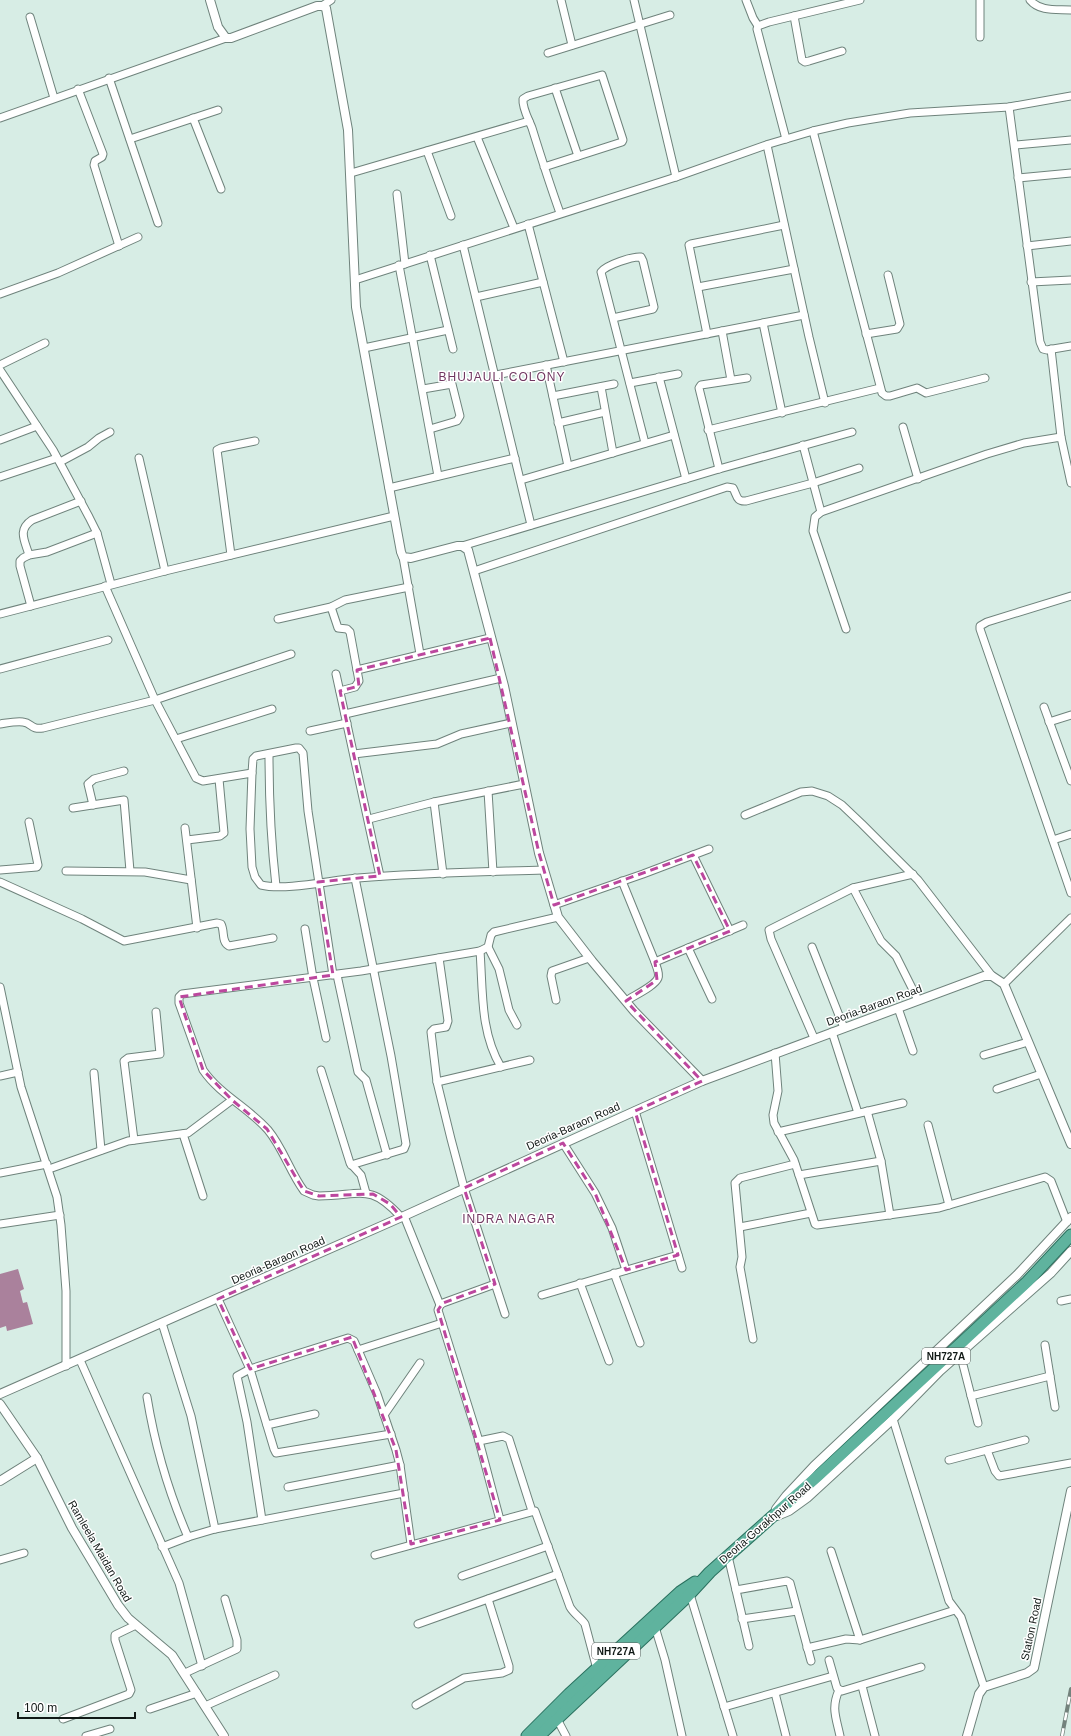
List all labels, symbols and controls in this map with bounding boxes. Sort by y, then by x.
district label: BHUJAULI COLONY [438,370,566,384]
street label: Deoria-Baraon Road [825,982,923,1028]
street label: Deoria-Baraon Road [524,1100,622,1152]
district label: INDRA NAGAR [462,1212,556,1226]
street label: Deoria-Baraon Road [229,1234,327,1286]
road number: NH727A [922,1348,970,1364]
street label: Deoria-Gorakhpur Road [717,1480,813,1566]
street label: Ramleela Maidan Road [66,1498,134,1604]
street label: Station Road [1019,1597,1043,1661]
road number: NH727A [592,1643,640,1659]
scale bar [18,1694,135,1720]
text: 100 m [24,1701,57,1715]

